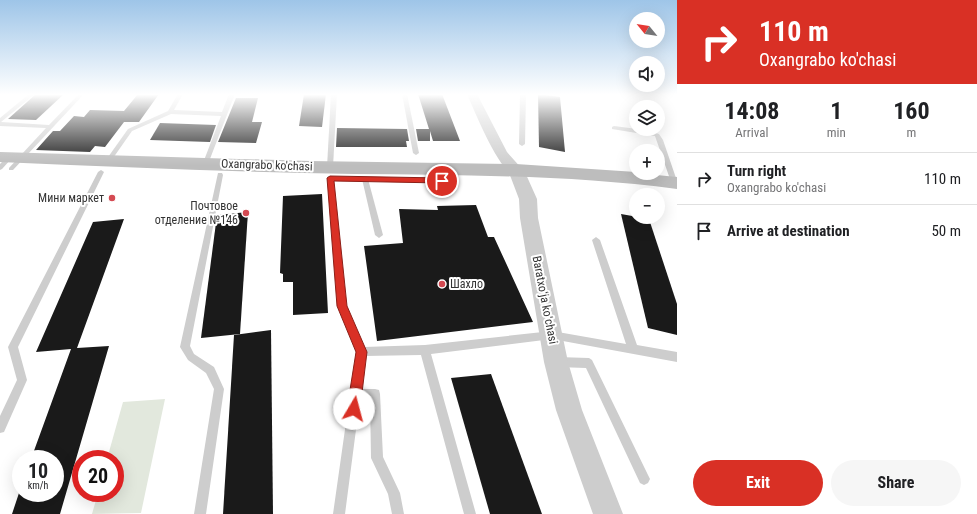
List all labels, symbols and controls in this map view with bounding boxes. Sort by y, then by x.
north arrow [629,12,665,48]
map controls [629,12,665,224]
text: 110 m [759,15,829,48]
icon: right [693,16,745,68]
text: Oxangrabo ko'chasi [759,49,896,70]
button: sound [629,56,665,92]
text: 14:08 [724,97,779,125]
text: 1 [830,97,842,125]
text: 160 [893,97,930,125]
button: layers [629,100,665,136]
text: Arrival [735,125,768,140]
text: min [827,125,846,140]
text: m [907,125,916,140]
button: + [629,144,665,180]
street label: Oxangrabo ko'chasi [221,156,313,174]
text: Turn right [727,162,786,180]
pin [425,164,459,198]
icon: right [693,168,715,190]
icon: arrive [431,170,453,192]
text: 110 m [924,170,961,188]
text: Oxangrabo ko'chasi [727,180,826,195]
button: − [629,188,665,224]
place label: Мини маркет [38,191,104,205]
marker: Мини маркет [107,193,117,203]
place label: Почтовое отделение №146 [155,199,238,227]
marker: Почтовое отделение №146 [241,208,251,218]
icon: arrive [693,220,715,242]
text: Arrive at destination [727,222,850,240]
text: 50 m [931,222,961,240]
street label: Baratxoʻja koʻchasi [530,255,560,345]
place label: Шахло [450,277,483,291]
marker: Шахло [437,279,447,289]
position arrow [333,388,375,430]
speed limit sign: 20 [72,450,124,502]
text: 10 [28,459,48,483]
button: Exit [693,460,823,506]
button: Share [831,460,961,506]
text: km/h [28,480,48,491]

